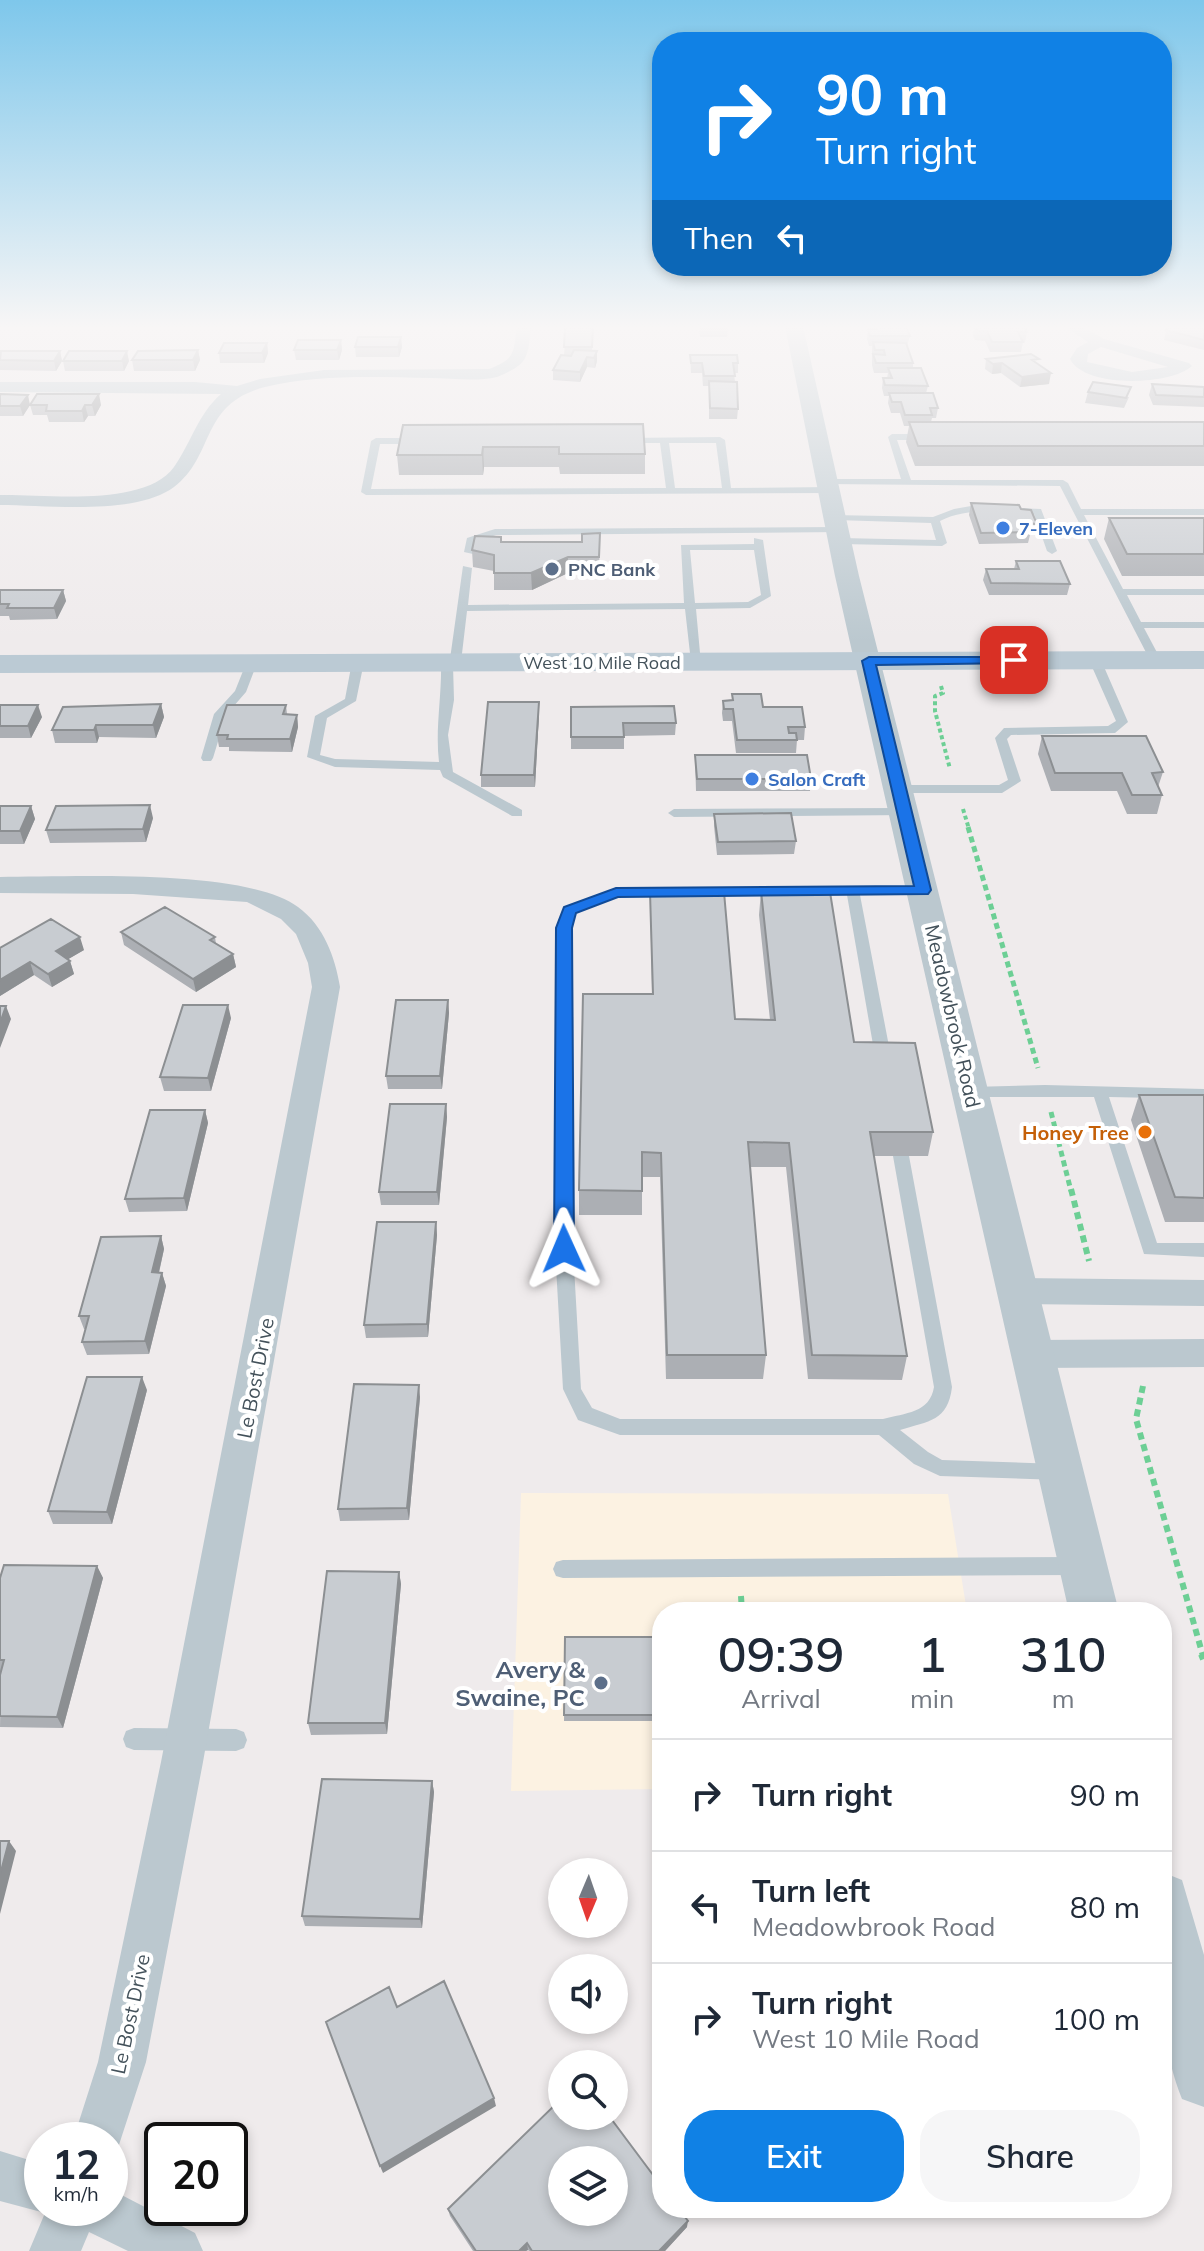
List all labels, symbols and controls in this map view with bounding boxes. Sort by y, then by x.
text: 90 m [816,59,949,129]
icon: right [684,64,788,168]
text: Turn right [816,128,977,173]
icon: left [770,216,814,260]
text: Then [684,219,754,257]
place label: 7-Eleven [1019,517,1093,540]
marker: 7-Eleven [994,519,1012,537]
place label: PNC Bank [568,558,656,581]
marker: PNC Bank [543,560,561,578]
pin [980,626,1048,694]
icon: arrive [992,638,1036,682]
street label: West 10 Mile Road [523,651,681,674]
place label: Salon Craft [768,768,866,791]
marker: Salon Craft [743,770,761,788]
street label: Meadowbrook Road [920,922,986,1110]
place label: Honey Tree [1022,1120,1129,1145]
marker: Honey Tree [1136,1123,1154,1141]
position arrow [522,1207,606,1291]
street label: Le Bost Drive [231,1316,279,1440]
text: 09:39 [718,1624,844,1684]
text: 1 [918,1624,946,1684]
text: 310 [1020,1624,1106,1684]
place label: Avery & Swaine, PC [455,1654,585,1712]
marker: Avery & Swaine, PC [592,1674,610,1692]
text: Arrival [741,1682,821,1715]
text: min [910,1682,954,1715]
text: m [1052,1682,1075,1715]
icon: right [684,1773,728,1817]
text: Turn right [752,1776,892,1814]
text: 90 m [1070,1776,1140,1814]
north arrow [548,1858,628,1938]
map controls [548,1858,628,2226]
text: Turn left [752,1872,870,1910]
icon: left [684,1885,728,1929]
text: 80 m [1070,1888,1140,1926]
text: Meadowbrook Road [752,1910,995,1943]
street label: Le Bost Drive [105,1952,155,2076]
button: sound [548,1954,628,2034]
text: Turn right [752,1984,892,2022]
icon: right [684,1997,728,2041]
text: 100 m [1052,2000,1140,2038]
text: West 10 Mile Road [752,2022,980,2055]
button: search [548,2050,628,2130]
button: Exit [684,2110,904,2202]
button: Share [920,2110,1140,2202]
speed limit sign: 20 [144,2122,248,2226]
text: 12 [52,2139,100,2189]
button: layers [548,2146,628,2226]
text: km/h [53,2181,99,2206]

